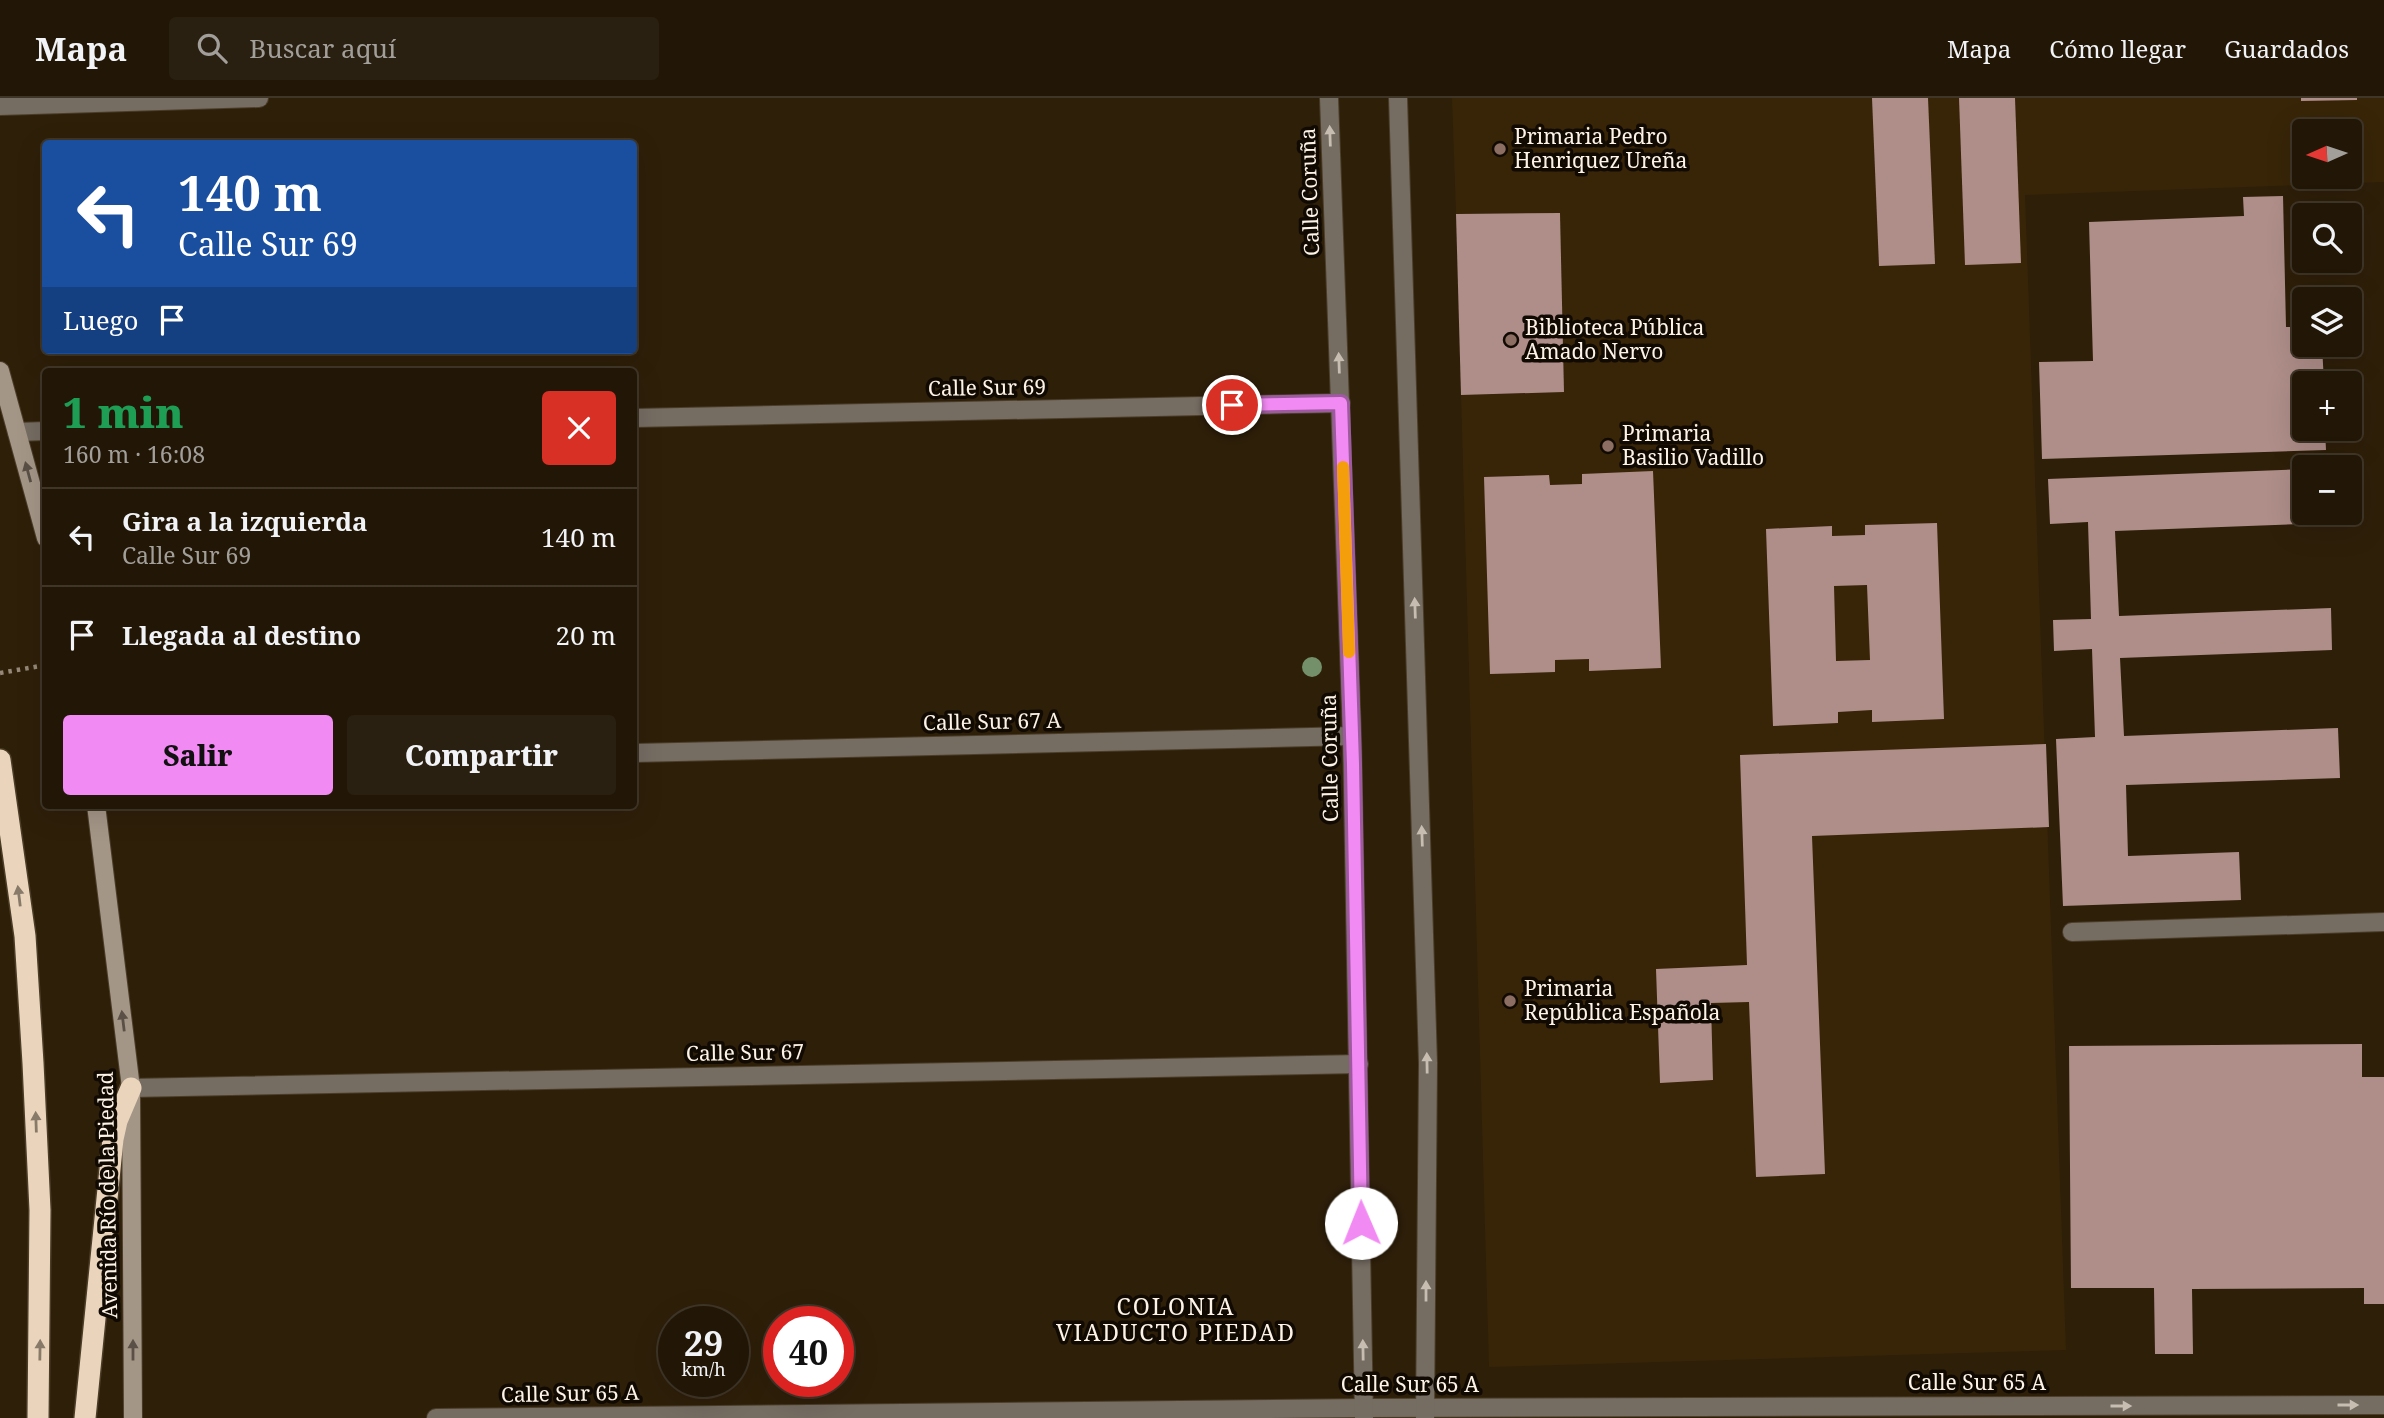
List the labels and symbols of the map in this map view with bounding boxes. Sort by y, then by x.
north arrow [2292,119,2362,189]
place label: Primaria Pedro Henriquez Ureña [1514,122,1687,174]
one-way arrow [1325,125,1336,147]
street label: Calle Coruña [1293,128,1325,257]
marker: Primaria Pedro Henriquez Ureña [1492,141,1508,157]
place label: Biblioteca Pública Amado Nervo [1525,313,1704,365]
marker: Biblioteca Pública Amado Nervo [1503,332,1519,348]
one-way arrow [1334,352,1345,374]
street label: Calle Sur 69 [928,372,1046,402]
pin [1202,375,1262,435]
place label: Primaria Basilio Vadillo [1622,419,1764,471]
marker: Primaria Basilio Vadillo [1600,438,1616,454]
one-way arrow [22,461,33,483]
one-way arrow [1409,597,1420,619]
street label: Calle Coruña [1314,694,1344,822]
street label: Calle Sur 67 A [923,706,1062,736]
one-way arrow [1416,825,1427,847]
one-way arrow [14,884,25,906]
place label: Primaria República Española [1524,974,1720,1026]
marker: Primaria República Española [1502,993,1518,1009]
one-way arrow [117,1009,128,1031]
street label: Calle Sur 67 [686,1037,804,1067]
one-way arrow [1422,1052,1433,1074]
street label: Avenida Río de la Piedad [91,1071,123,1319]
one-way arrow [30,1111,41,1133]
position arrow [1324,1186,1398,1260]
one-way arrow [1420,1280,1432,1302]
district label: COLONIA VIADUCTO PIEDAD [1056,1290,1296,1348]
speed limit sign: 40 [763,1306,854,1397]
one-way arrow [34,1339,46,1361]
one-way arrow [127,1339,139,1361]
one-way arrow [1357,1339,1369,1361]
street label: Calle Sur 65 A [1908,1368,2046,1396]
street label: Calle Sur 65 A [1341,1370,1479,1398]
street label: Calle Sur 65 A [501,1378,640,1408]
one-way arrow [2338,1399,2360,1411]
one-way arrow [2110,1400,2132,1412]

